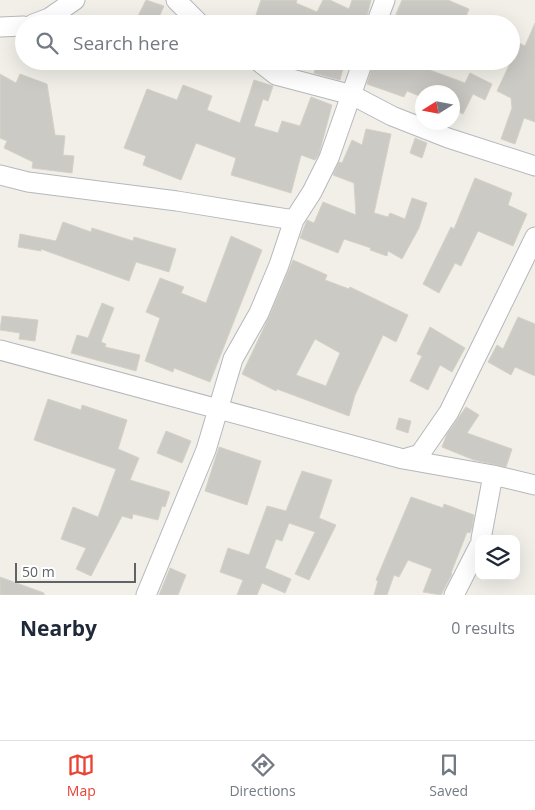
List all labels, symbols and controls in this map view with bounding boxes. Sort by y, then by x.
search box [15,15,520,70]
icon: search [33,29,61,57]
text: Search here [73,30,179,56]
north arrow [415,85,460,130]
map controls [475,535,520,580]
button: layers [475,535,520,580]
scale bar [15,560,136,583]
text: 50 m [22,562,55,581]
text: Nearby [20,614,97,642]
text: 0 results [451,617,515,639]
tab: Map [67,751,96,800]
tab: Directions [229,751,296,800]
tab: Saved [429,751,468,800]

